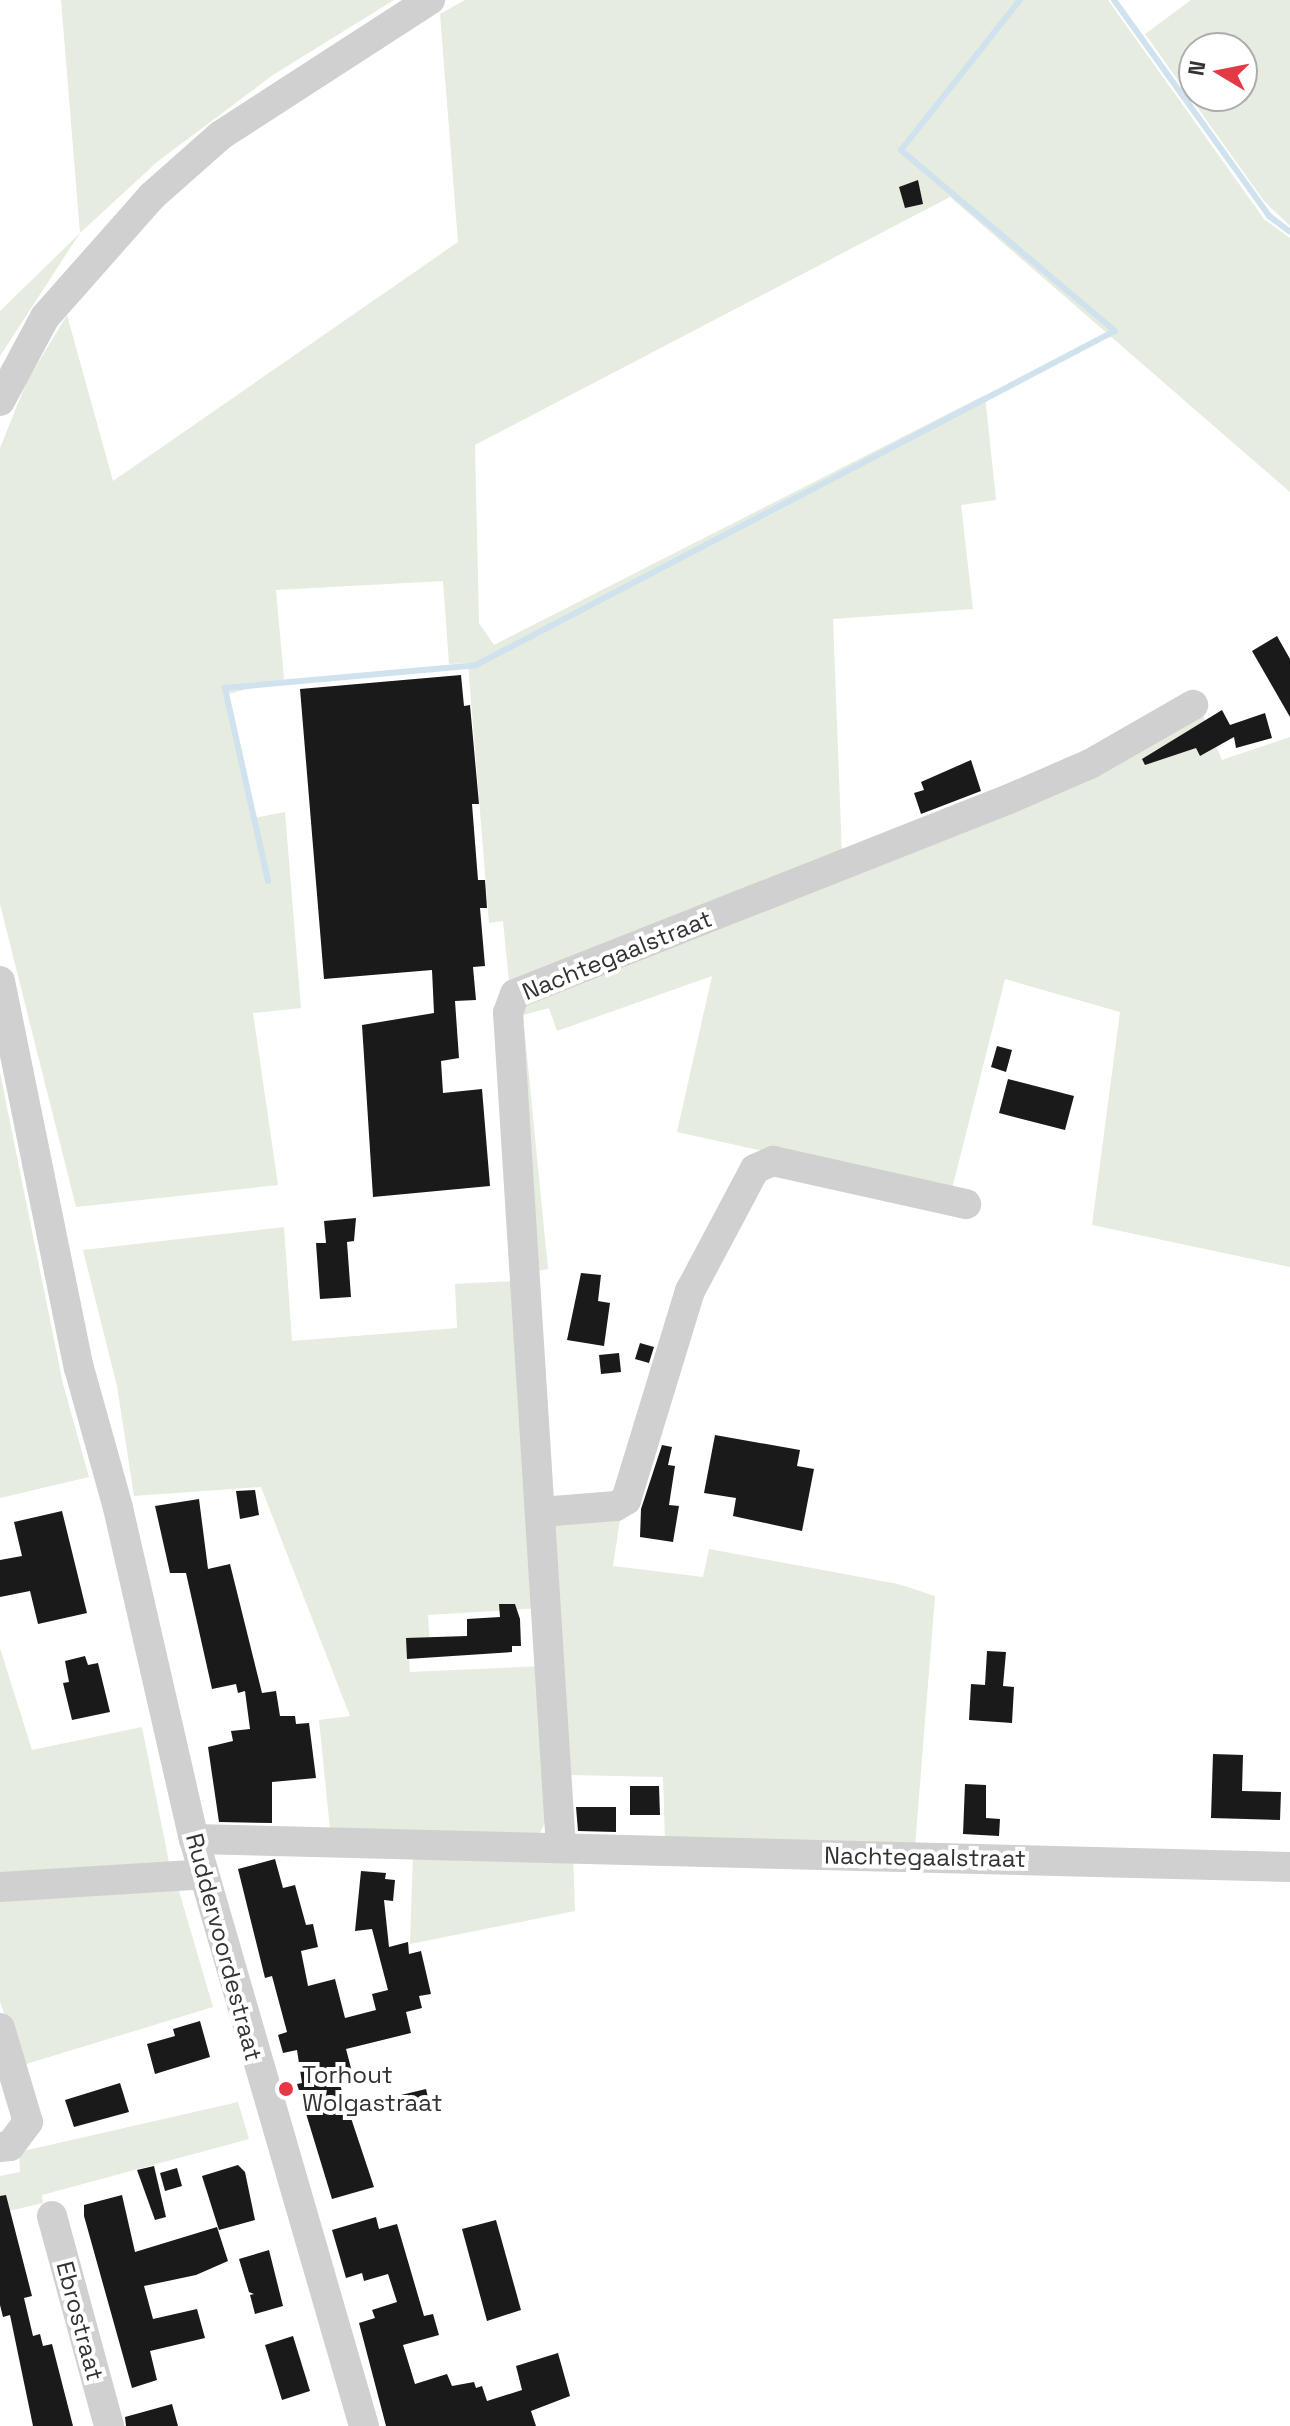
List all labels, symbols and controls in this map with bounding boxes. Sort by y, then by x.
north arrow [1178,32,1258,112]
text: N [1181,58,1211,78]
street label: Nachtegaalstraat [518,904,716,1006]
street label: Ruddervoordestraat [180,1830,268,2064]
street label: Nachtegaalstraat [824,1841,1026,1873]
place label: Torhout Wolgastraat [302,2061,442,2117]
marker: Torhout Wolgastraat [277,2080,295,2098]
street label: Ebrostraat [50,2258,110,2384]

